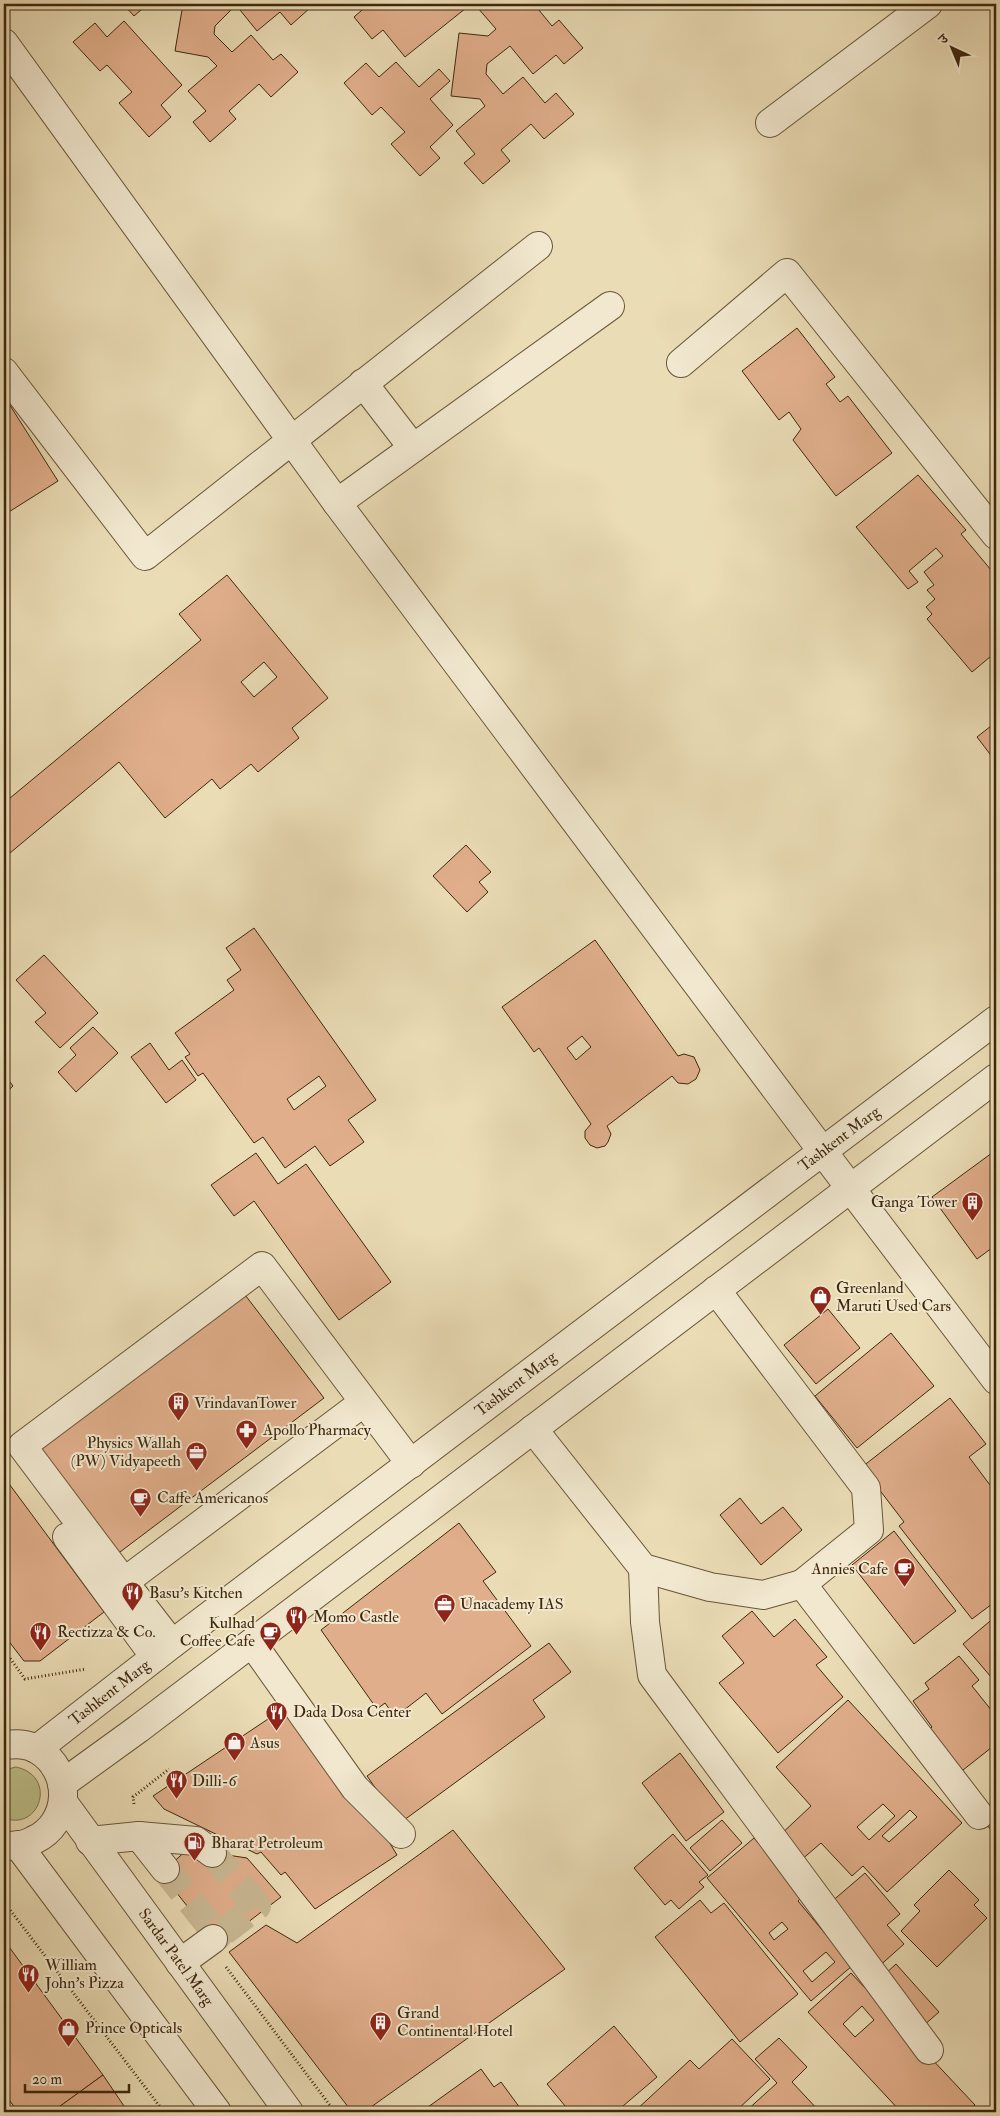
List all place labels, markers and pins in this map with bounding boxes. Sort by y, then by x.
building icon: Ganga Tower [961,1190,985,1221]
place label: Ganga Tower [871,1192,957,1212]
place label: Greenland Maruti Used Cars [836,1278,951,1316]
shop icon: Greenland Maruti Used Cars [808,1285,832,1316]
building icon: VrindavanTower [166,1391,190,1422]
place label: VrindavanTower [194,1393,297,1413]
pharmacy icon: Apollo Pharmacy [235,1418,259,1449]
place label: Apollo Pharmacy [262,1420,372,1441]
place label: Physics Wallah (PW) Vidyapeeth [71,1433,182,1472]
office icon: Physics Wallah (PW) Vidyapeeth [185,1440,209,1471]
cafe icon: Caffe Americanos [129,1486,153,1517]
place label: Caffe Americanos [157,1488,268,1508]
cafe icon: Annies Cafe [892,1557,916,1588]
place label: Annies Cafe [811,1559,888,1579]
restaurant icon: Basu's Kitchen [121,1581,145,1612]
place label: Basu's Kitchen [149,1583,243,1603]
office icon: Unacademy IAS [432,1592,456,1623]
place label: Unacademy IAS [460,1594,564,1614]
restaurant icon: Momo Castle [285,1605,309,1636]
place label: Momo Castle [313,1607,399,1627]
place label: Kulhad Coffee Cafe [180,1613,255,1651]
restaurant icon: Rectizza & Co. [29,1620,53,1651]
cafe icon: Kulhad Coffee Cafe [259,1620,283,1651]
place label: Rectizza & Co. [57,1622,156,1642]
restaurant icon: Dada Dosa Center [265,1700,289,1731]
place label: Dada Dosa Center [293,1702,411,1722]
shop icon: Asus [222,1731,246,1762]
place label: Asus [249,1733,279,1753]
restaurant icon: Dilli-6 [164,1769,188,1800]
place label: Dilli-6 [192,1771,238,1791]
fuel station icon: Bharat Petroleum [183,1831,207,1862]
place label: Bharat Petroleum [211,1833,324,1853]
place label: William John's Pizza [44,1955,124,1994]
restaurant icon: William John's Pizza [17,1962,41,1993]
place label: Grand Continental Hotel [397,2003,513,2041]
building icon: Grand Continental Hotel [369,2010,393,2041]
shop icon: Prince Opticals [57,2016,81,2047]
place label: Prince Opticals [85,2018,182,2039]

